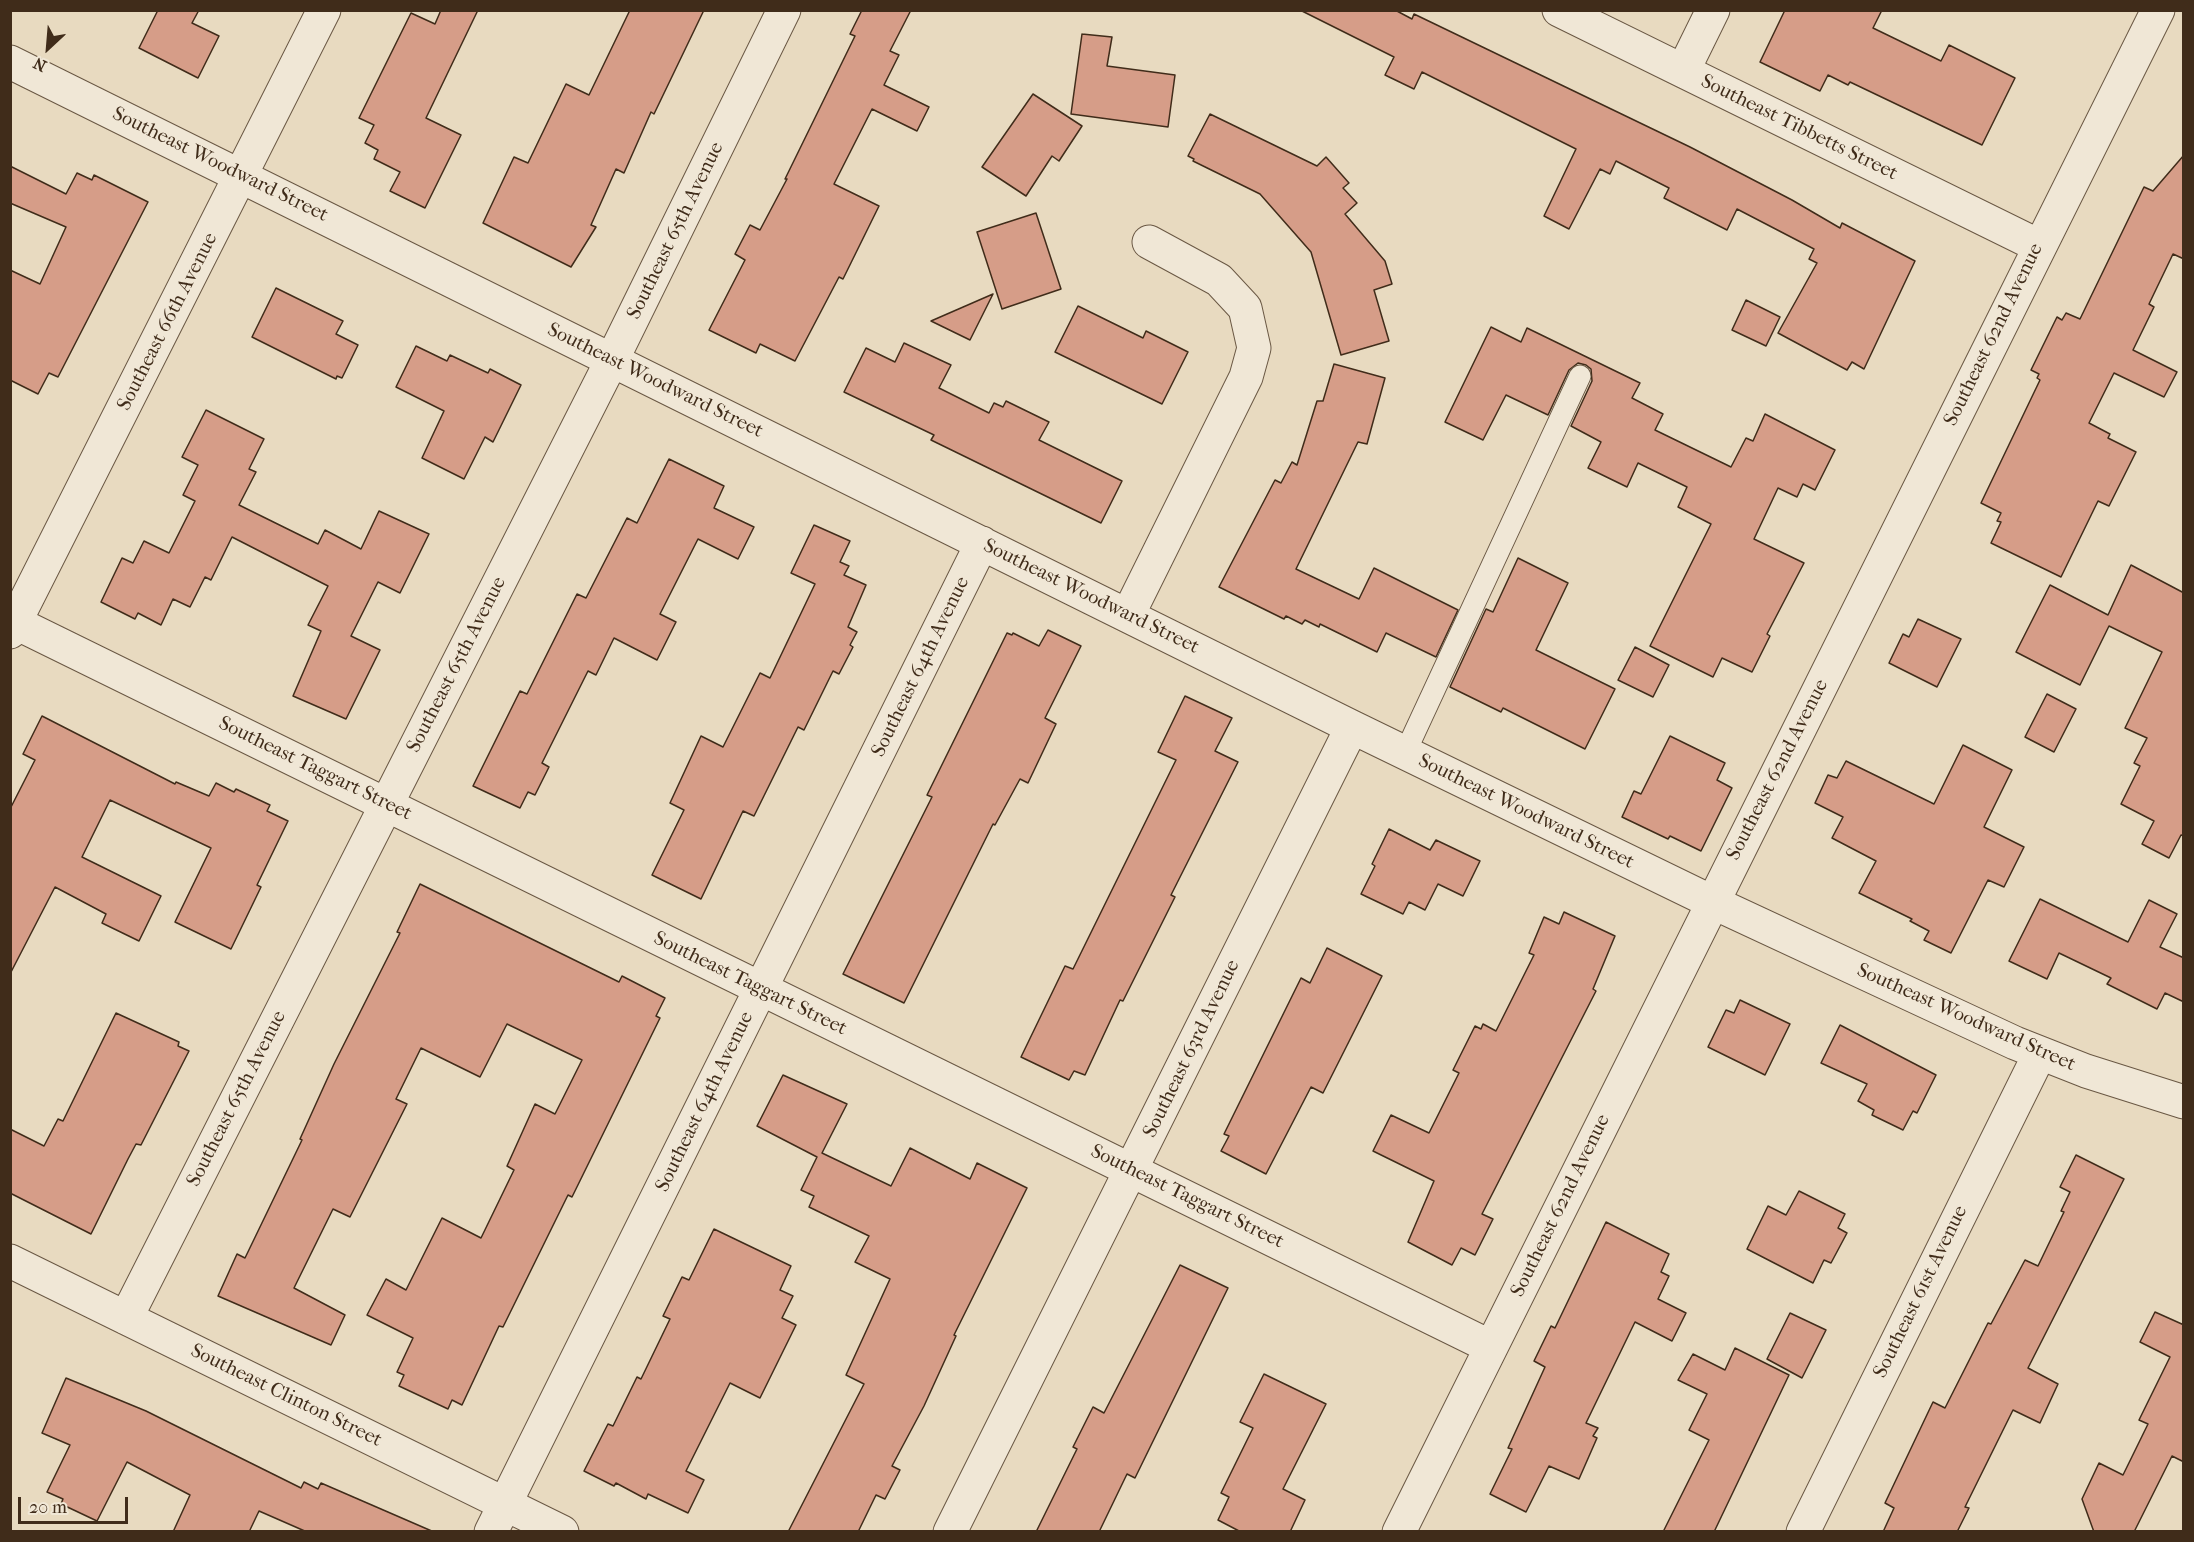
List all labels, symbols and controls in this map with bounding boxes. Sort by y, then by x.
north arrow [18,18,78,78]
text: N [30,53,50,76]
street label: Southeast Tibbetts Street [1697,70,1901,186]
street label: Southeast Woodward Street [108,102,332,228]
street label: Southeast 65th Avenue [623,138,729,324]
street label: Southeast 66th Avenue [113,229,223,415]
street label: Southeast 62nd Avenue [1939,240,2049,430]
street label: Southeast Woodward Street [543,318,767,444]
street label: Southeast Woodward Street [979,534,1203,660]
street label: Southeast 65th Avenue [402,573,512,757]
street label: Southeast 64th Avenue [867,573,975,761]
street label: Southeast 62nd Avenue [1722,675,1834,865]
street label: Southeast Taggart Street [214,712,416,826]
street label: Southeast Woodward Street [1414,749,1638,875]
street label: Southeast Taggart Street [649,927,851,1041]
street label: Southeast 63rd Avenue [1139,956,1245,1142]
street label: Southeast Woodward Street [1853,959,2079,1077]
street label: Southeast 65th Avenue [182,1007,292,1191]
street label: Southeast 64th Avenue [651,1008,759,1196]
street label: Southeast 62nd Avenue [1506,1111,1616,1301]
street label: Southeast Taggart Street [1086,1140,1288,1254]
street label: Southeast 61st Avenue [1869,1202,1973,1382]
street label: Southeast Clinton Street [186,1339,386,1453]
scale bar [21,1485,130,1523]
text: 20 m [29,1497,67,1518]

